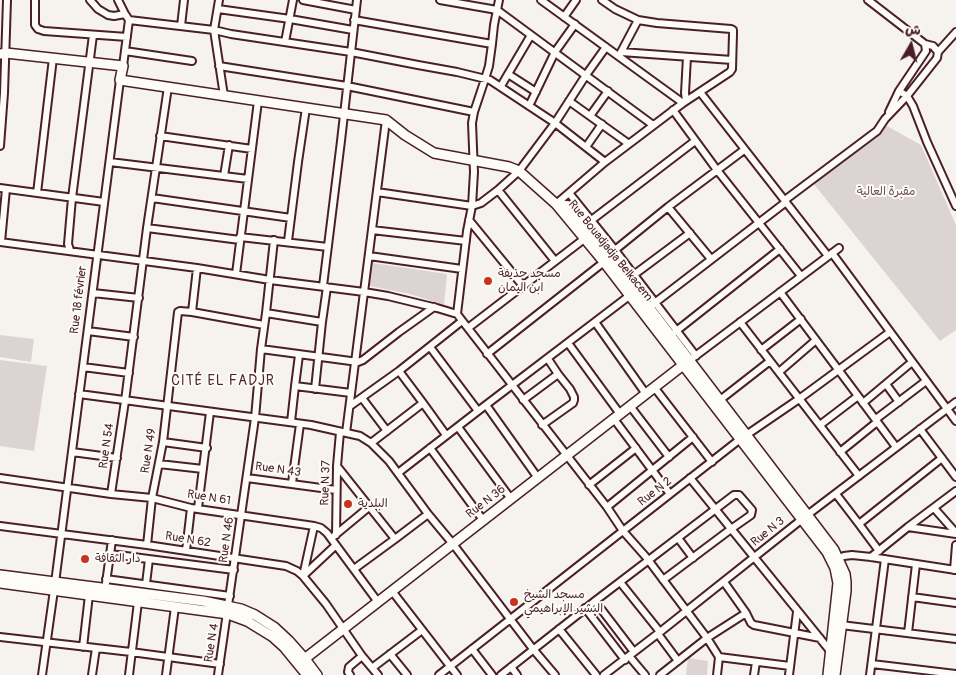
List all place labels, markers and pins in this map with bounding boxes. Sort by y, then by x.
place label: مسجد حذيفة ابن اليمان [498,267,561,295]
marker: مسجد حذيفة ابن اليمان [482,275,494,287]
place label: البلدية [358,497,388,511]
marker: البلدية [342,498,354,510]
place label: دار الثقافة [95,552,141,566]
marker: دار الثقافة [79,553,91,565]
place label: مسجد الشيخ البشير الإبراهيمي [524,588,603,616]
marker: مسجد الشيخ البشير الإبراهيمي [508,596,520,608]

